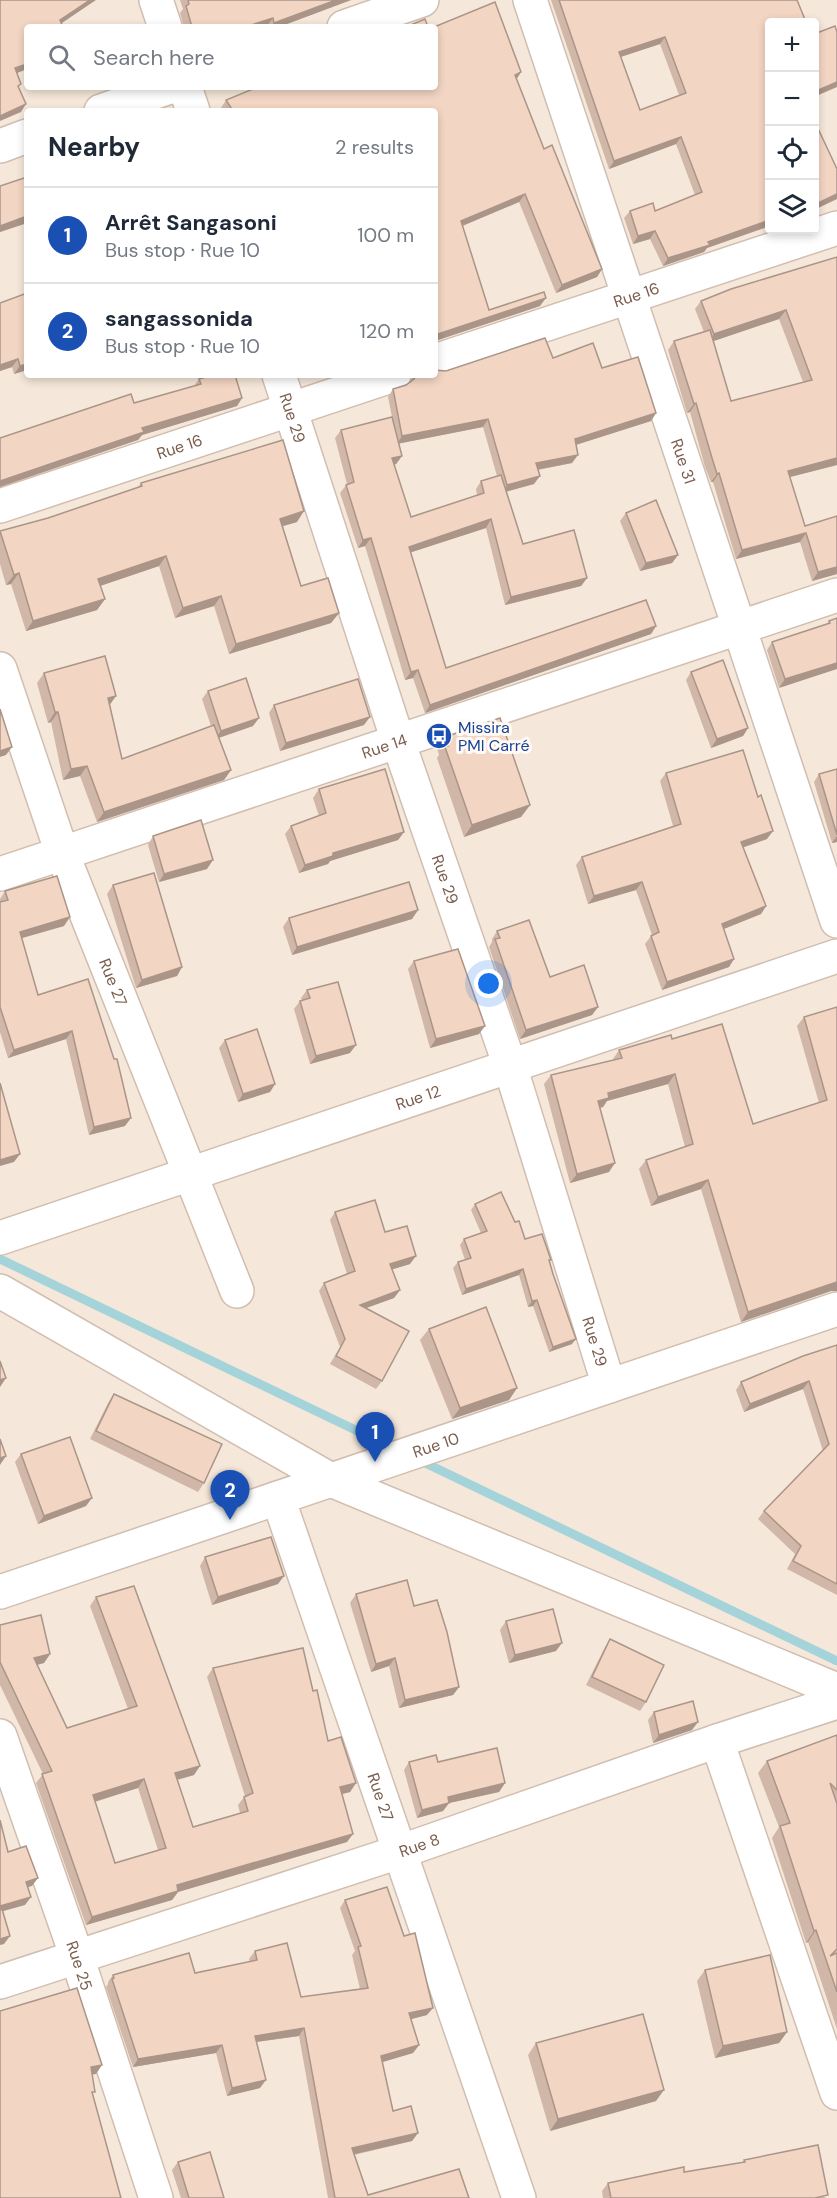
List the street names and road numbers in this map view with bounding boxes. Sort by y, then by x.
street label: Rue 16 [611,278,662,312]
street label: Rue 29 [275,390,310,446]
street label: Rue 16 [154,429,205,464]
street label: Rue 31 [666,436,700,486]
street label: Rue 14 [359,729,410,764]
street label: Rue 29 [427,852,463,907]
street label: Rue 27 [94,955,132,1009]
street label: Rue 12 [393,1080,443,1115]
street label: Rue 29 [577,1314,612,1369]
street label: Rue 10 [410,1427,462,1463]
street label: Rue 27 [362,1770,398,1824]
street label: Rue 8 [396,1829,443,1862]
street label: Rue 25 [61,1938,97,1993]

